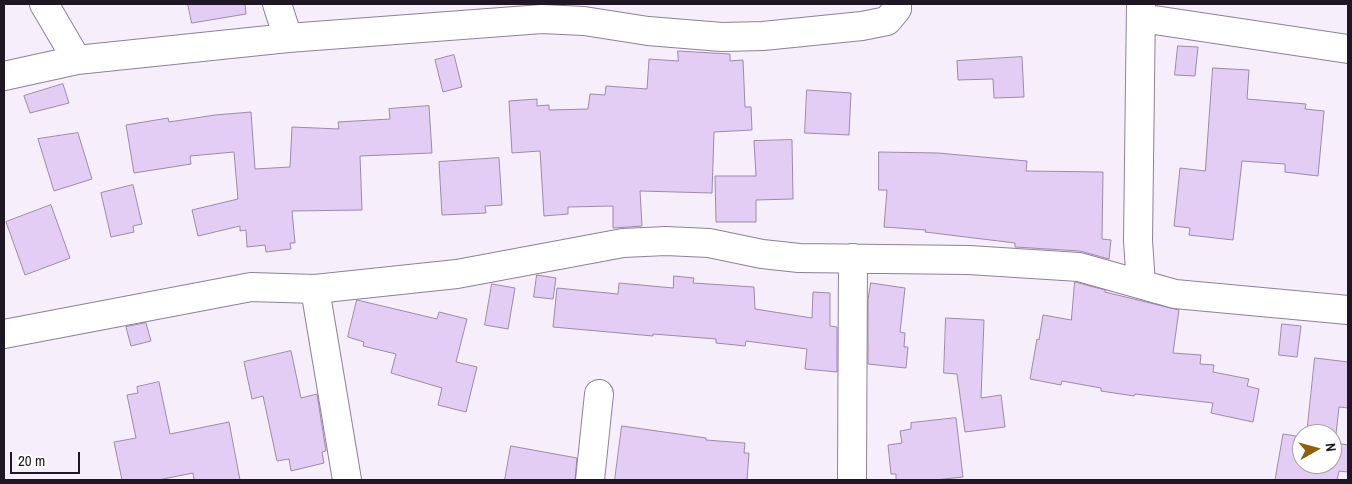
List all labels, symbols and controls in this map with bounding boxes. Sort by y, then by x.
north arrow [1292,424,1342,474]
scale bar [12,442,82,474]
text: N [1321,442,1340,453]
text: 20 m [18,450,45,471]

